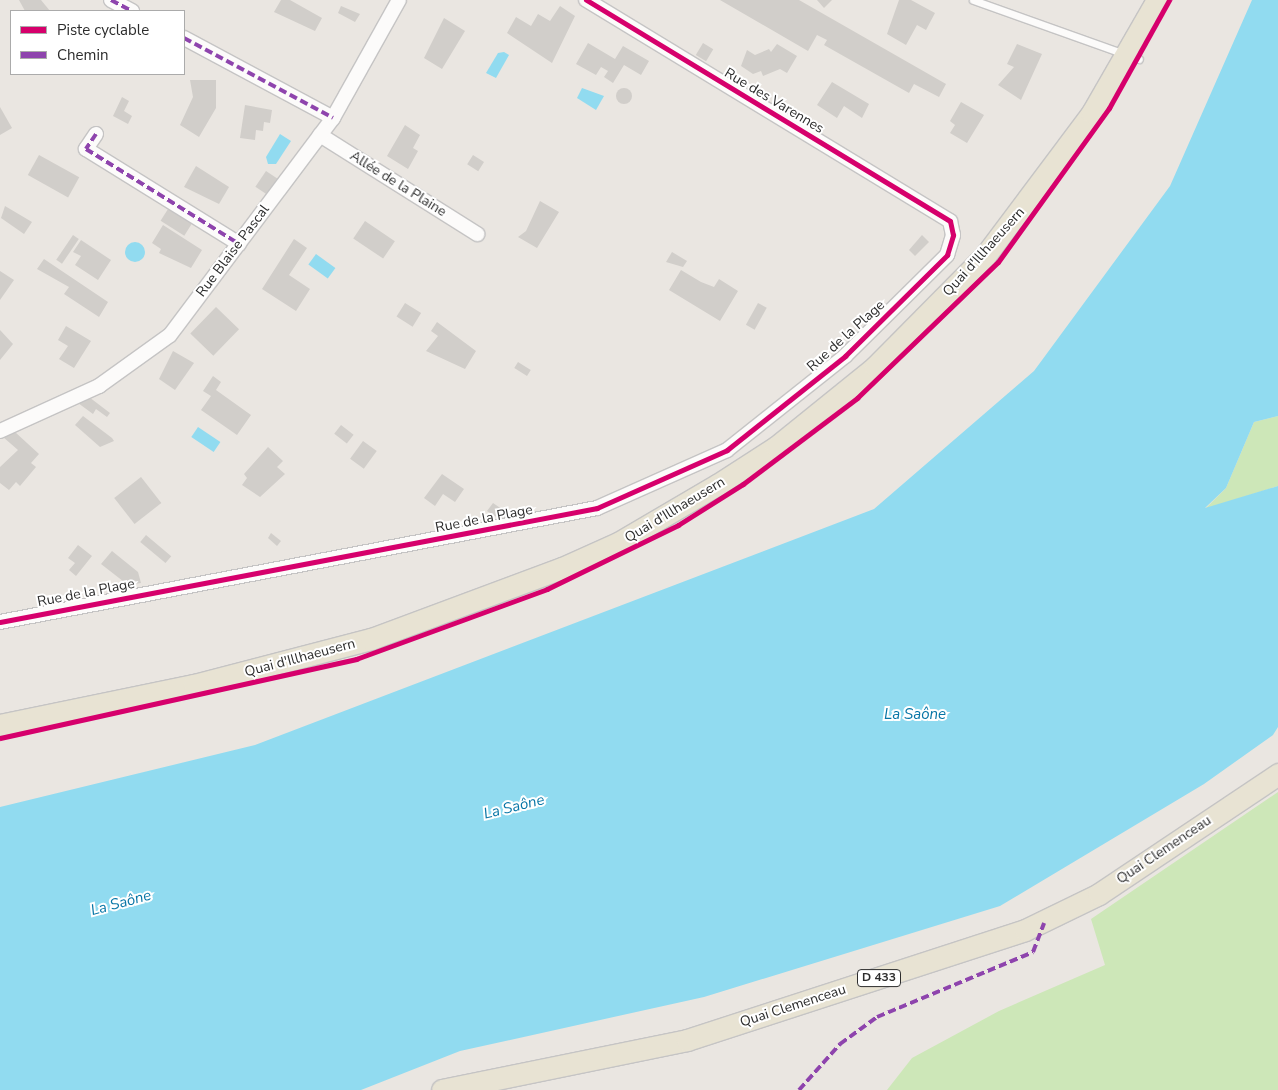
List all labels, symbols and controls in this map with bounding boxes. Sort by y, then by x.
legend [10,10,185,75]
text: Piste cyclable [57,20,149,40]
text: Chemin [57,45,108,65]
street label: Rue des Varennes [721,65,827,137]
street label: Allée de la Plaine [347,148,449,220]
street label: Rue Blaise Pascal [193,202,273,300]
street label: Quai d'Illhaeusern [940,204,1028,300]
street label: Rue de la Plage [804,297,888,375]
street label: Quai d'Illhaeusern [622,473,728,547]
street label: Rue de la Plage [434,501,534,537]
street label: Rue de la Plage [36,575,136,611]
street label: Quai d'Illhaeusern [243,635,357,681]
water label: La Saône [884,706,946,724]
water label: La Saône [482,791,546,823]
street label: Quai Clemenceau [1114,812,1214,888]
water label: La Saône [89,886,153,920]
road number: D 433 [856,968,902,988]
street label: Quai Clemenceau [738,981,848,1031]

